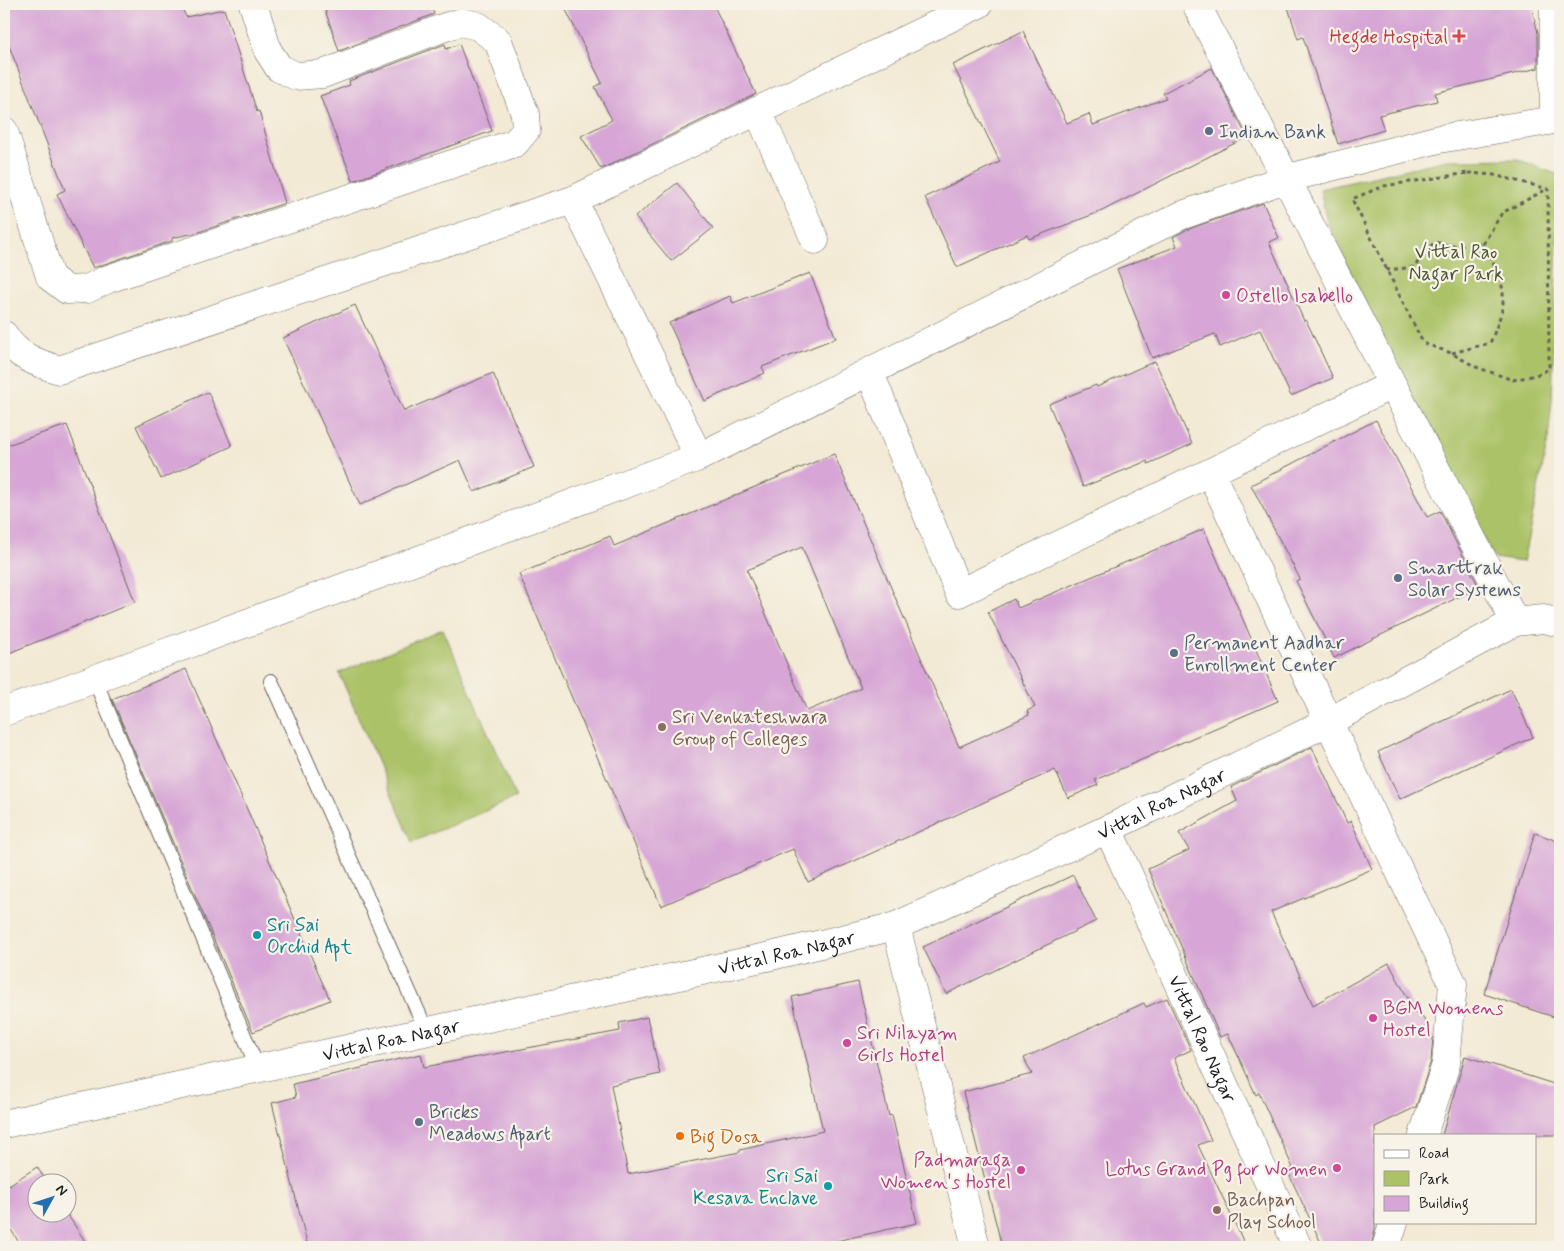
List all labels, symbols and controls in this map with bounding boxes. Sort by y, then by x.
place label: Hegde Hospital [1329,25,1448,53]
marker: Hegde Hospital [1452,29,1466,43]
place label: Indian Bank [1219,120,1326,145]
marker: Indian Bank [1203,125,1215,137]
park label: Vittal Rao Nagar Park [1409,240,1503,290]
place label: Ostello Isabello [1236,284,1353,309]
marker: Ostello Isabello [1220,289,1232,301]
place label: Smarttrak Solar Systems [1408,556,1521,603]
marker: Smarttrak Solar Systems [1392,572,1404,584]
place label: Permanent Aadhar Enrollment Center [1184,631,1345,678]
marker: Permanent Aadhar Enrollment Center [1168,647,1180,659]
place label: Sri Venkateshwara Group of Colleges [672,705,827,754]
marker: Sri Venkateshwara Group of Colleges [656,721,668,733]
street label: Vittal Roa Nagar [1094,763,1230,846]
place label: Sri Sai Orchid Apt [267,913,352,962]
street label: Vittal Roa Nagar [716,925,858,981]
marker: Sri Sai Orchid Apt [251,929,263,941]
street label: Vittal Rao Nagar [1162,971,1242,1107]
place label: BGM Womens Hostel [1383,996,1504,1043]
marker: BGM Womens Hostel [1367,1012,1379,1024]
street label: Vittal Roa Nagar [320,1014,462,1068]
place label: Sri Nilayam Girls Hostel [857,1021,958,1068]
marker: Sri Nilayam Girls Hostel [841,1037,853,1049]
place label: Bricks Meadows Apart [429,1100,551,1149]
marker: Bricks Meadows Apart [413,1116,425,1128]
place label: Big Dosa [690,1125,762,1153]
marker: Big Dosa [674,1130,686,1142]
legend [1374,1134,1536,1224]
text: Road [1419,1144,1449,1164]
place label: Padmaraga Women's Hostel [881,1148,1011,1195]
place label: Lotus Grand Pg for Women [1105,1157,1327,1185]
marker: Lotus Grand Pg for Women [1331,1162,1343,1174]
place label: Sri Sai Kesava Enclave [693,1164,818,1211]
marker: Padmaraga Women's Hostel [1015,1164,1027,1176]
text: Park [1419,1170,1449,1190]
north arrow [28,1174,78,1224]
marker: Sri Sai Kesava Enclave [822,1180,834,1192]
text: N [51,1181,71,1200]
place label: Bachpan Play School [1227,1188,1316,1235]
text: Building [1419,1194,1469,1215]
marker: Bachpan Play School [1211,1204,1223,1216]

